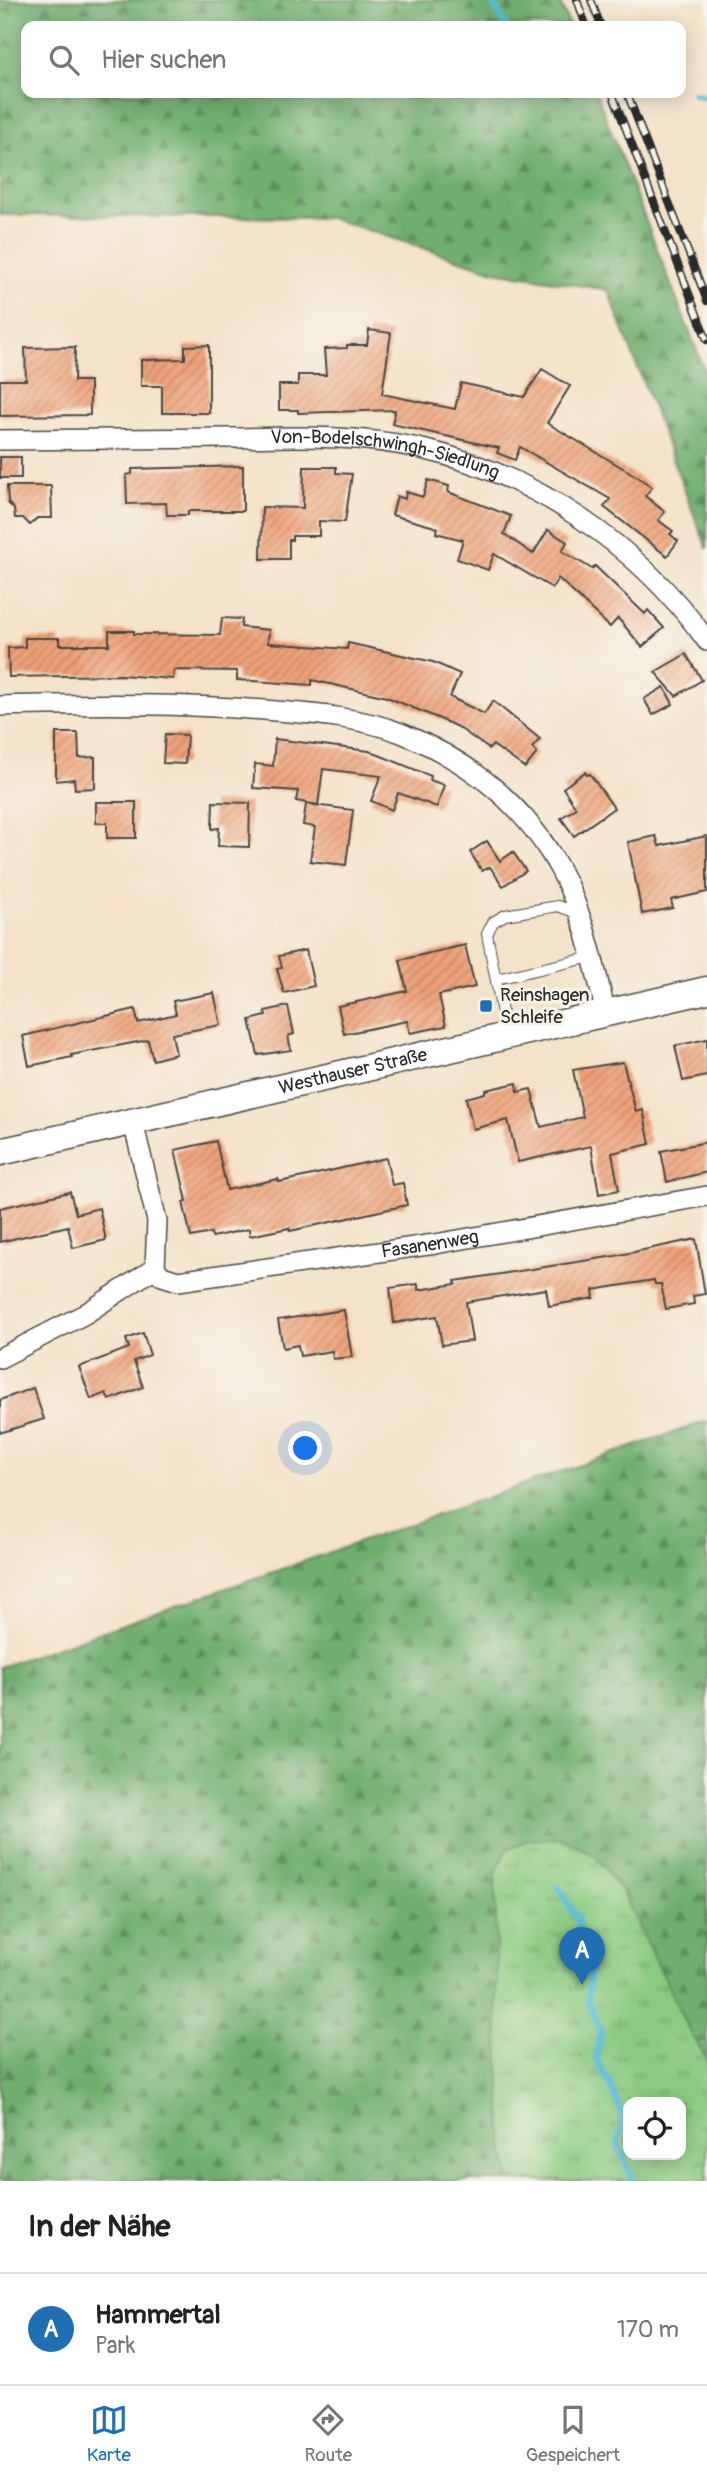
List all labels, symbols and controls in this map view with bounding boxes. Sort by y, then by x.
search box [21,21,686,98]
icon: search [45,41,83,79]
text: Hier suchen [101,44,226,76]
street label: Von-Bodelschwingh-Siedlung [270,425,503,485]
place label: Reinshagen Schleife [500,983,589,1029]
marker: Reinshagen Schleife [478,998,494,1014]
street label: Westhauser Straße [276,1042,430,1100]
street label: Fasanenweg [380,1225,480,1264]
your location [288,1431,322,1465]
pin: A [559,1927,605,1985]
map controls [623,2097,686,2160]
button: locate [623,2097,686,2160]
text: In der Nähe [28,2208,170,2245]
text: Hammertal [95,2299,221,2331]
text: A [44,2315,58,2344]
text: 170 m [617,2315,679,2344]
text: Park [95,2331,135,2360]
tab: Karte [87,2401,131,2467]
tab: Route [304,2401,352,2467]
tab: Gespeichert [526,2401,620,2467]

